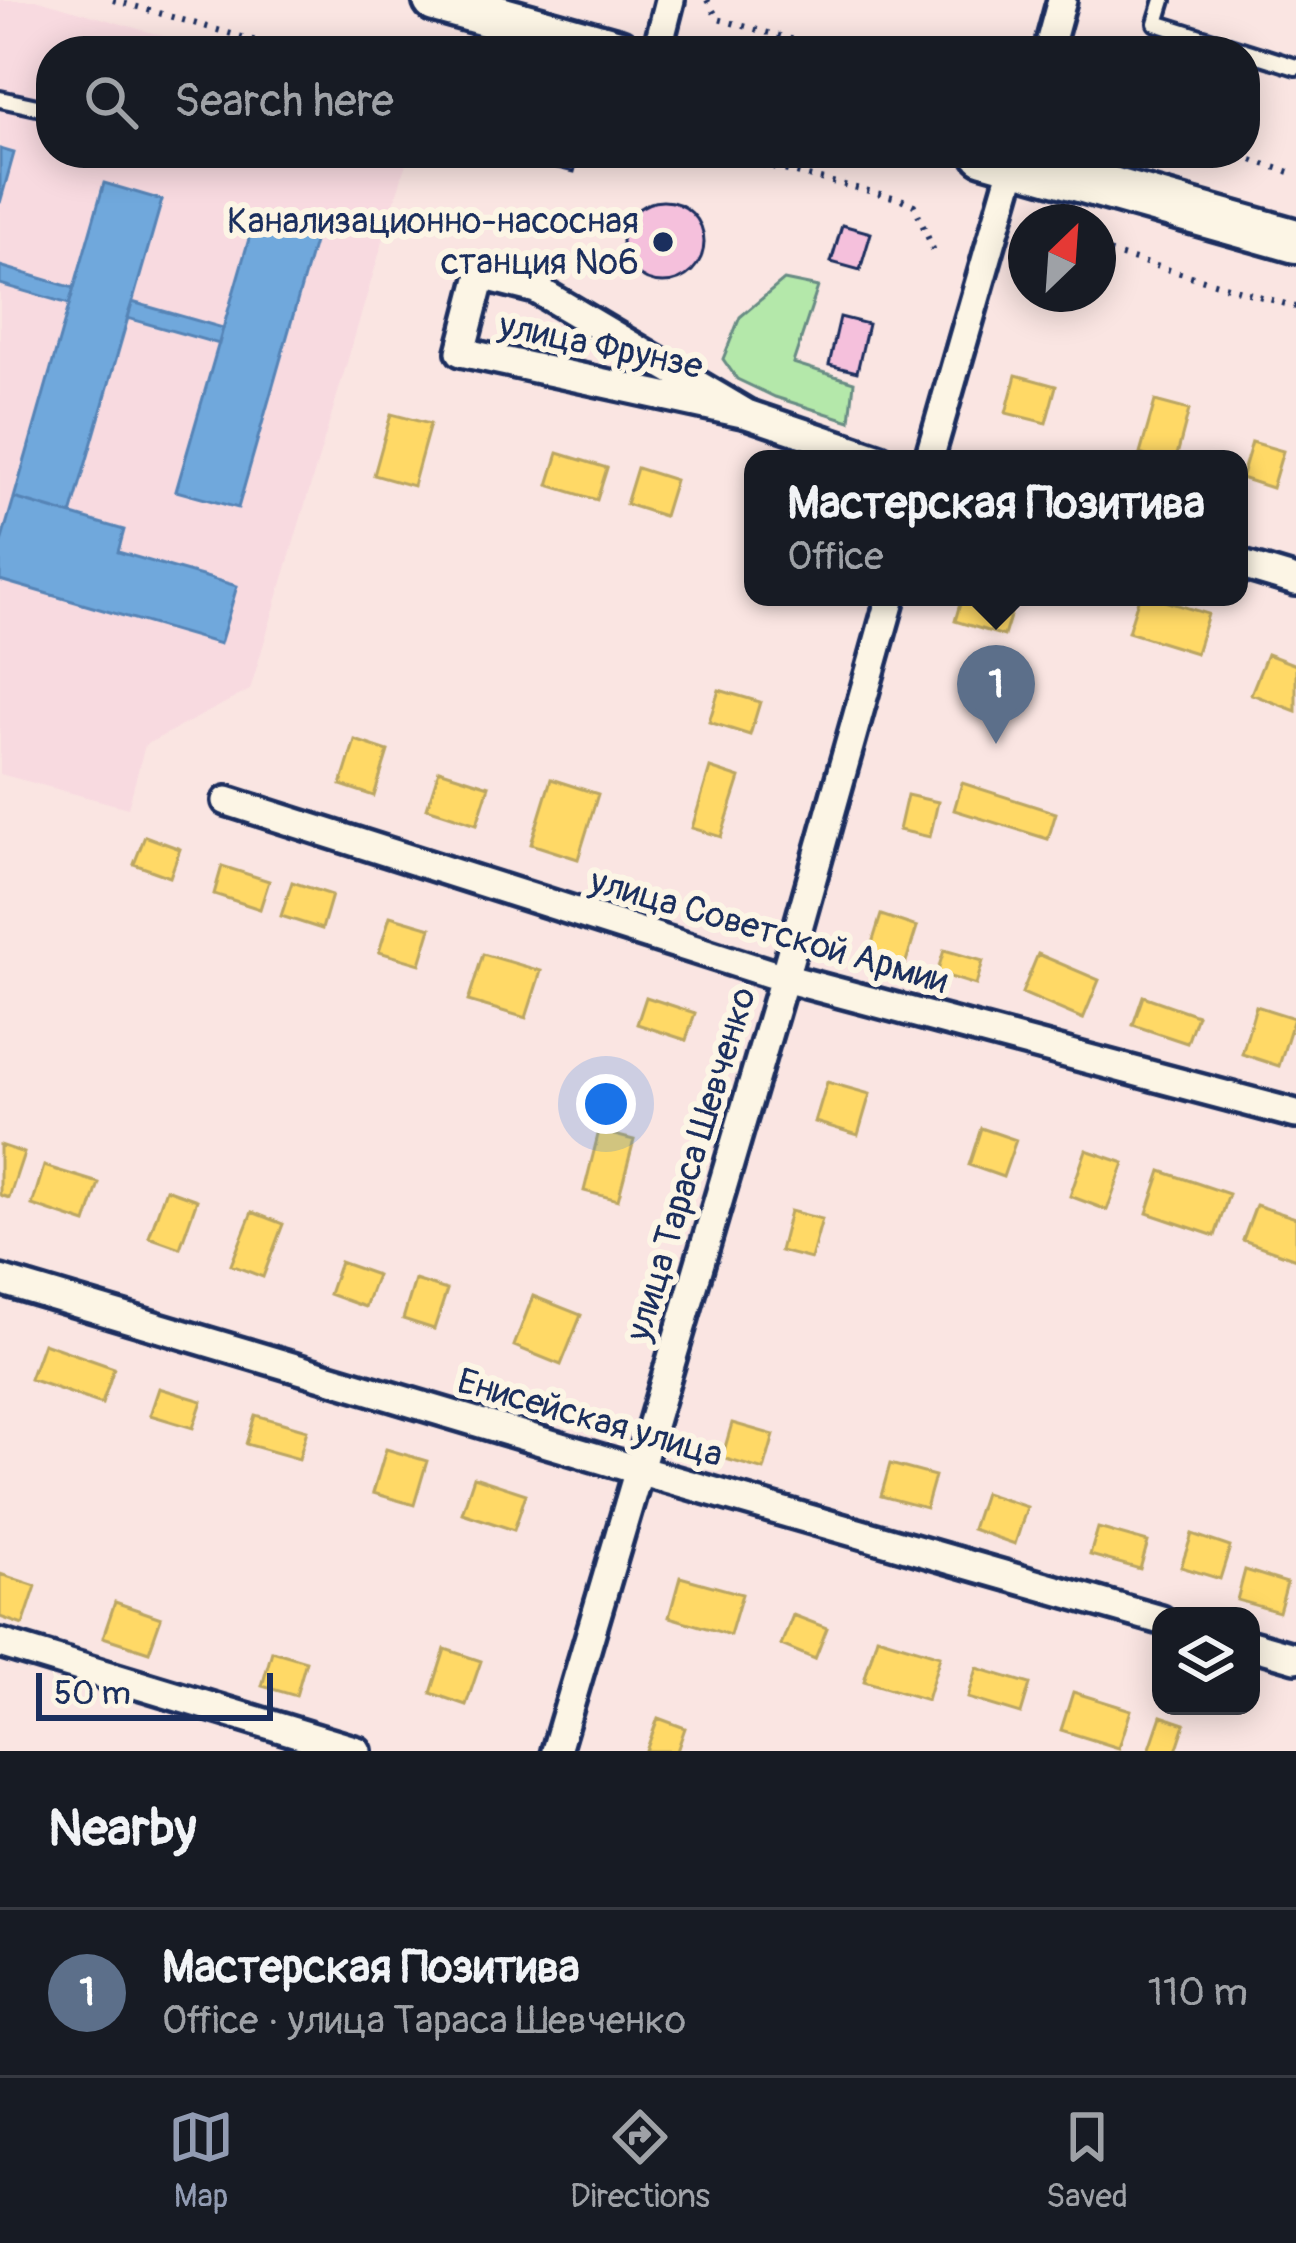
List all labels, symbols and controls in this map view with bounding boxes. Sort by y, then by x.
search box [36,36,1260,168]
icon: search [78,69,144,135]
text: Search here [174,74,394,130]
place label: Канализационно-насосная станция №6 [227,199,639,285]
north arrow [1008,204,1116,312]
marker: Канализационно-насосная станция №6 [650,229,676,255]
street label: улица Фрунзе [494,302,707,390]
popup [744,450,1248,606]
text: Мастерская Позитива [787,476,1205,532]
text: Office [787,532,883,581]
pin: 1 [957,645,1035,744]
street label: улица Советской Армии [584,858,953,1004]
street label: улица Тараса Шевченко [615,982,766,1347]
your location [576,1074,636,1134]
street label: Енисейская улица [452,1359,728,1477]
map controls [1152,1607,1260,1715]
button: layers [1152,1607,1260,1715]
scale bar [36,1667,273,1720]
text: 50 m [54,1673,131,1714]
text: Nearby [48,1797,196,1861]
text: Мастерская Позитива [162,1940,580,1996]
text: 1 [79,1968,95,2017]
text: 110 m [1148,1968,1248,2017]
text: Office · улица Тараса Шевченко [162,1996,686,2045]
tab: Map [168,2104,234,2217]
tab: Directions [570,2104,710,2217]
tab: Saved [1046,2104,1128,2217]

